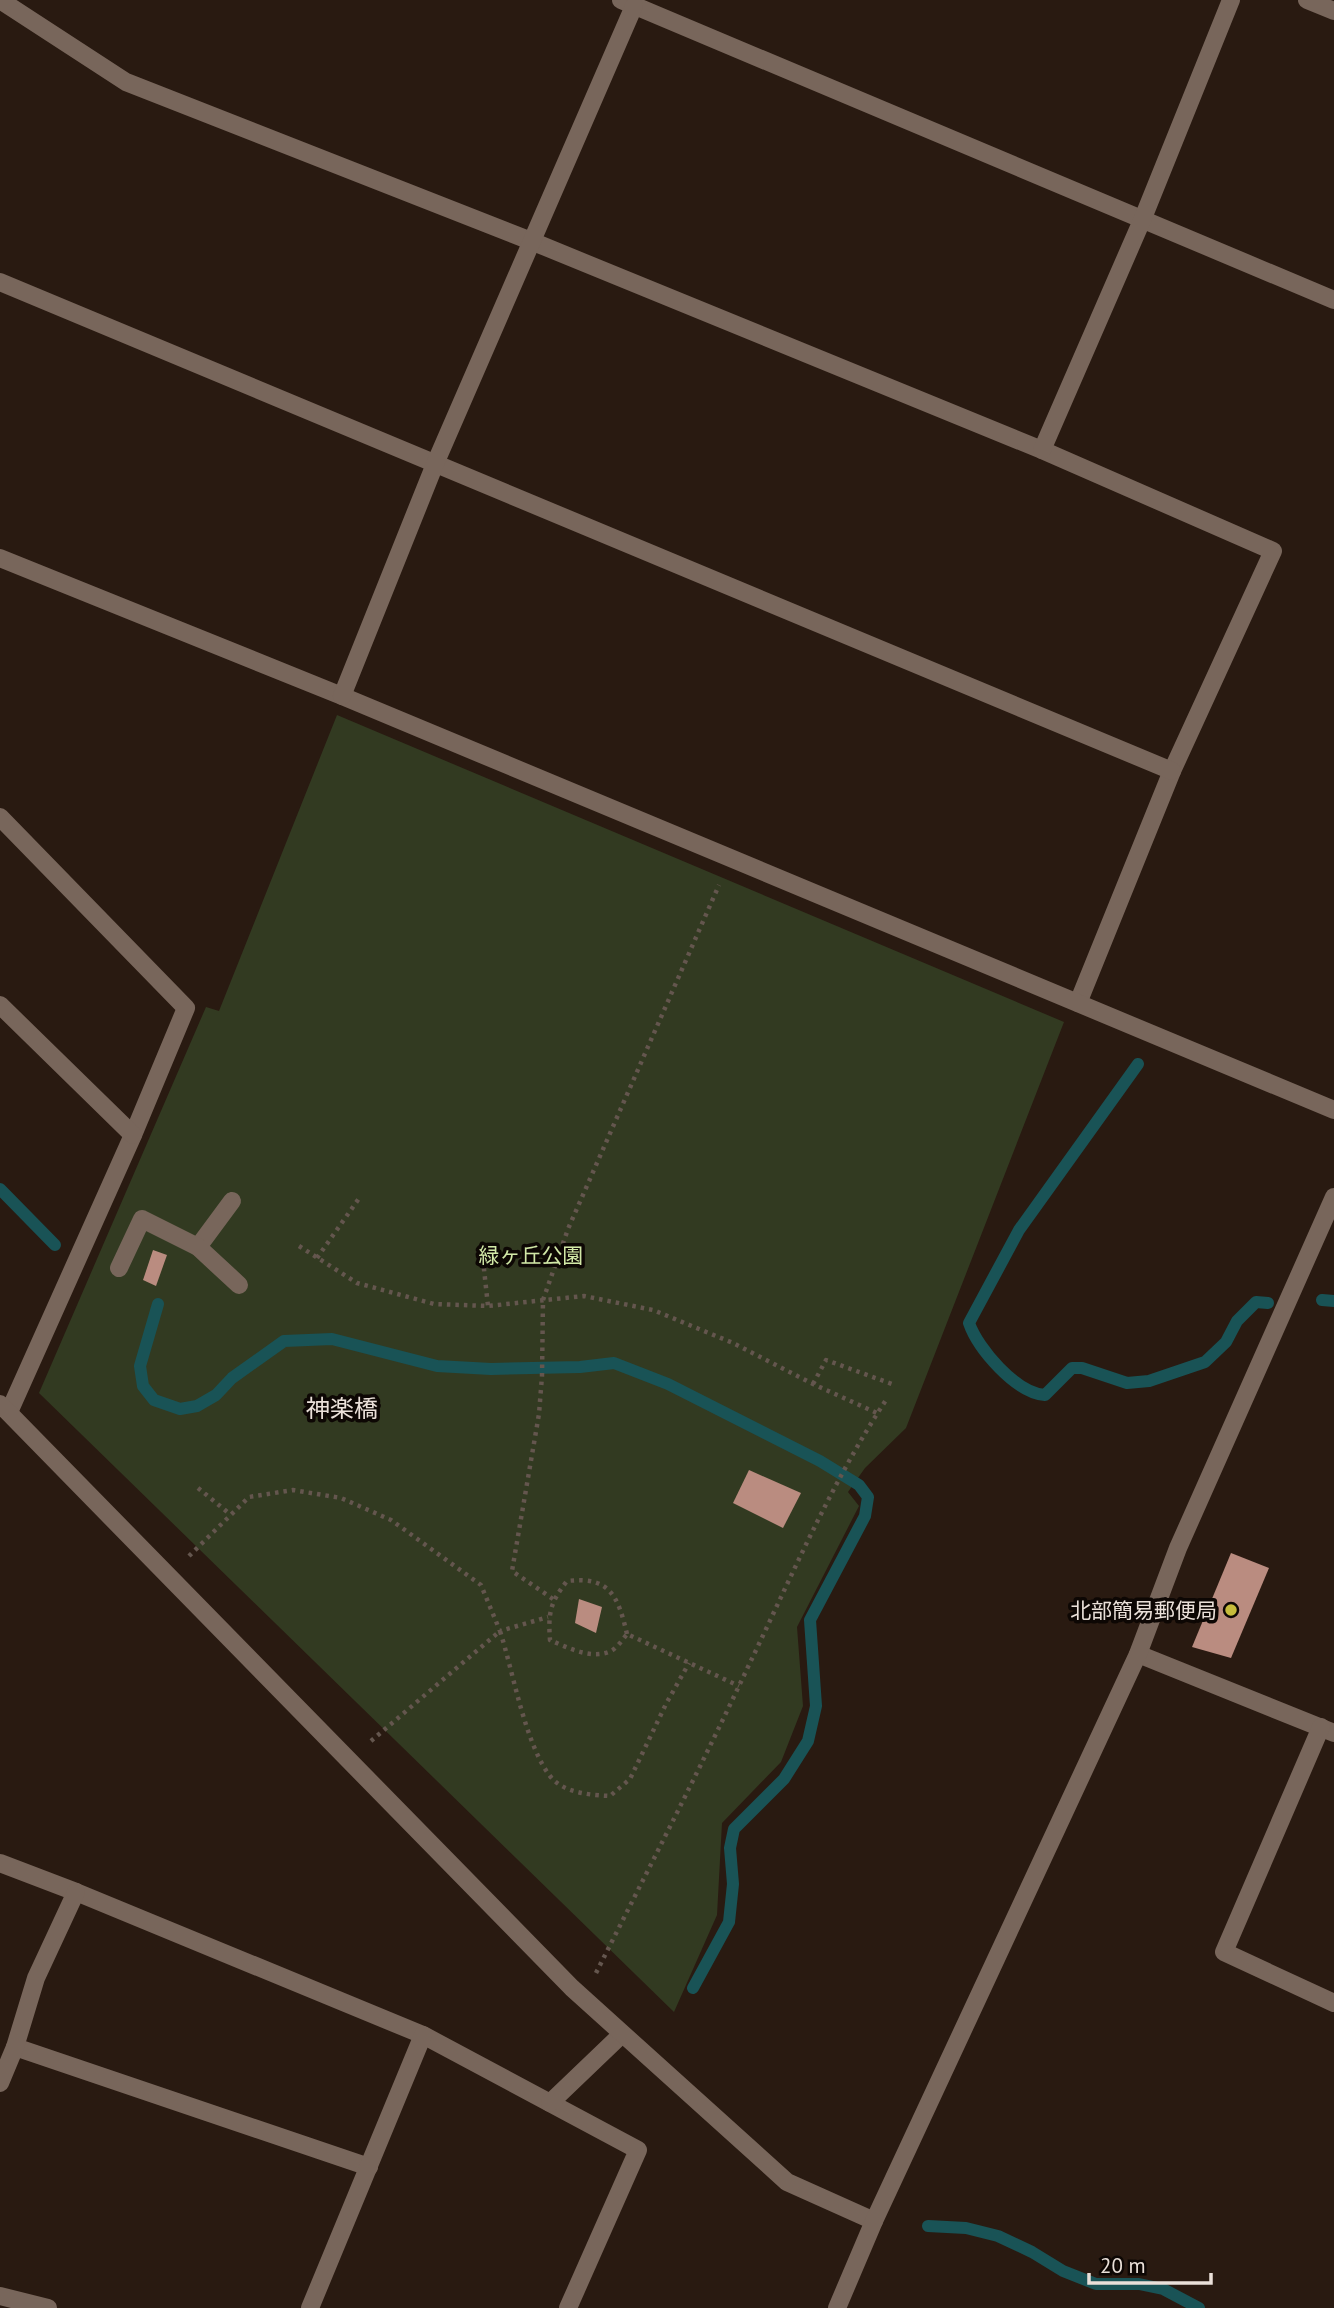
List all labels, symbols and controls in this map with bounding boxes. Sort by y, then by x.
park label: 緑ヶ丘公園 [479,1242,584,1269]
district label: 神楽橋 [306,1393,378,1424]
place label: 北部簡易郵便局 [1070,1597,1217,1624]
marker: 北部簡易郵便局 [1223,1602,1239,1618]
scale bar [1089,2242,1212,2286]
text: 20 m [1100,2252,1146,2279]

